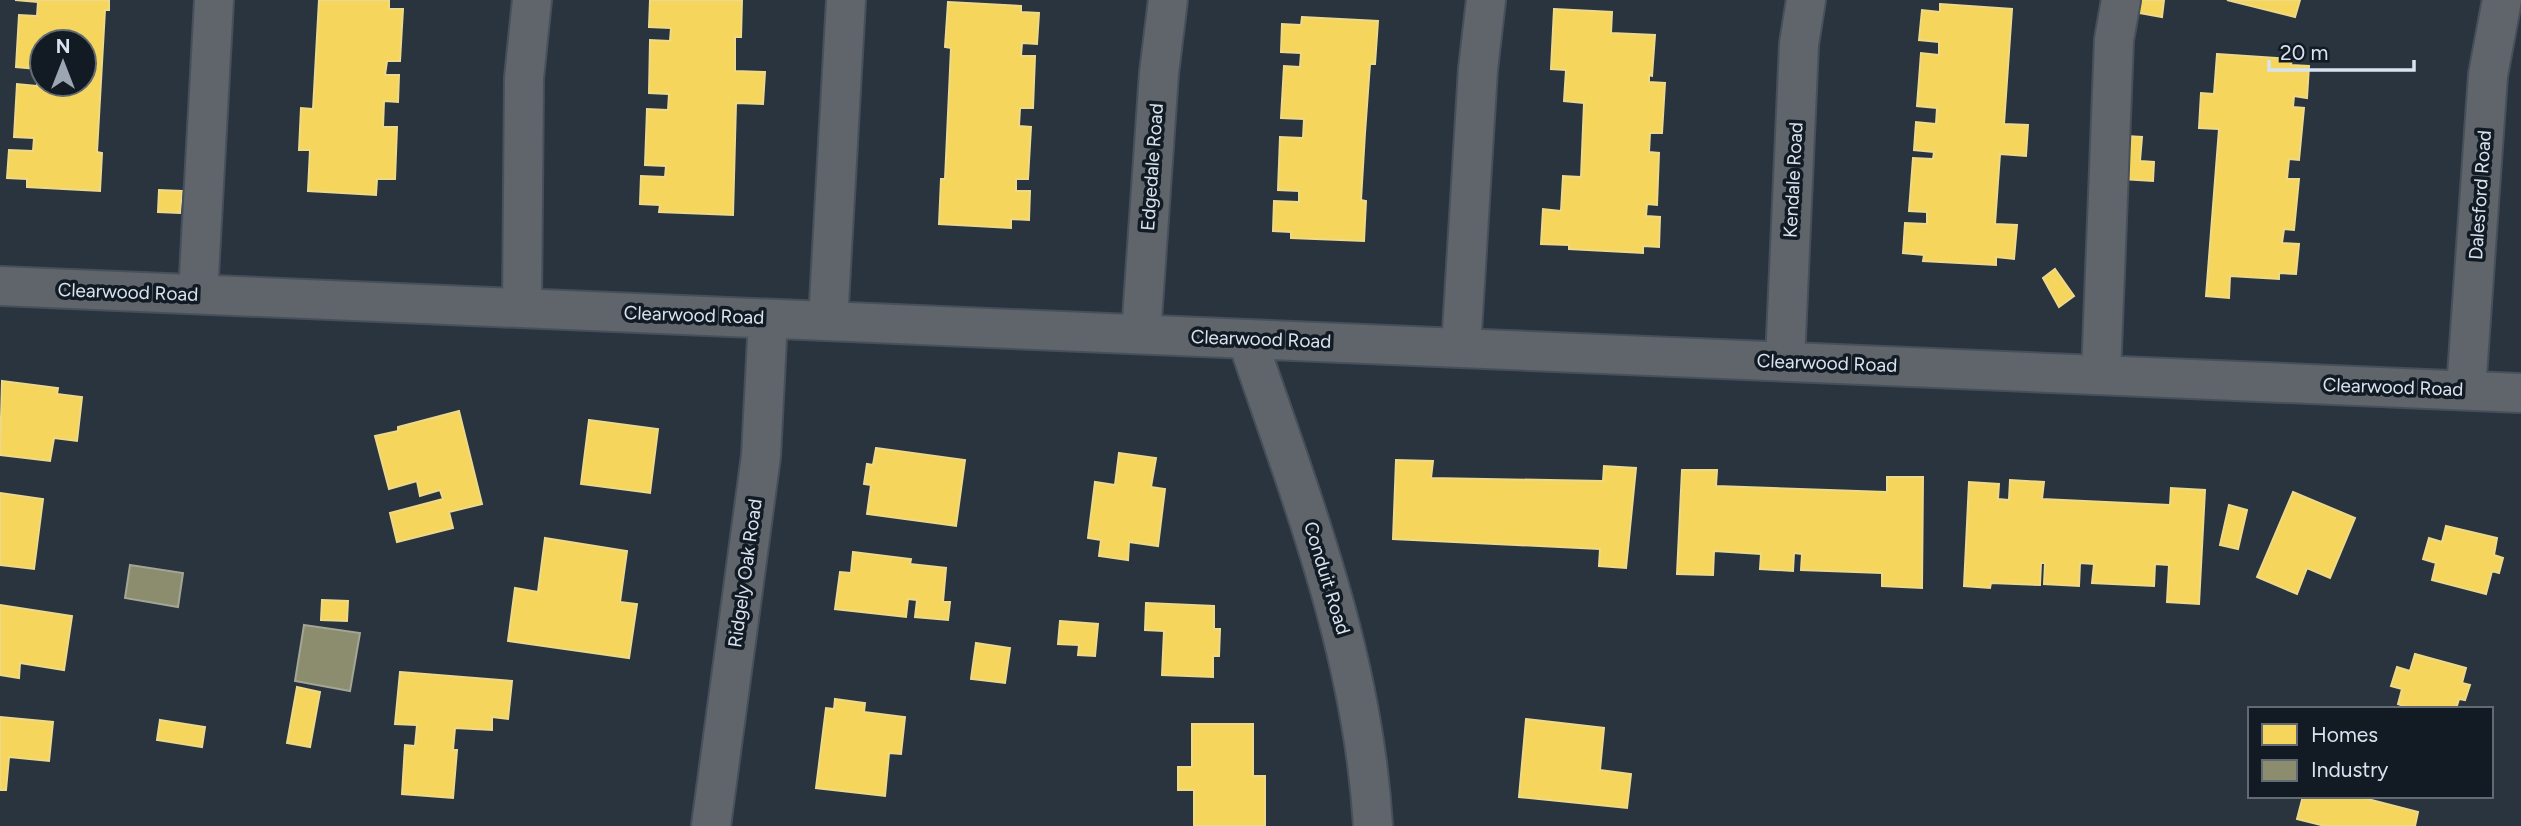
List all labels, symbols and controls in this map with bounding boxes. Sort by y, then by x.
north arrow [28,28,98,98]
scale bar [2269,28,2414,72]
text: N [56,35,70,58]
text: 20 m [2280,40,2328,65]
street label: Edgedale Road [1136,102,1168,232]
street label: Kendale Road [1778,121,1808,239]
street label: Dalesford Road [2464,129,2496,261]
street label: Clearwood Road [57,278,199,306]
street label: Clearwood Road [623,301,765,329]
street label: Clearwood Road [1190,325,1332,353]
street label: Clearwood Road [1756,349,1898,377]
street label: Clearwood Road [2322,373,2464,401]
street label: Ridgely Oak Road [723,497,767,649]
street label: Conduit Road [1299,519,1355,637]
legend [2248,707,2493,798]
text: Homes [2311,722,2378,747]
text: Industry [2311,757,2388,782]

